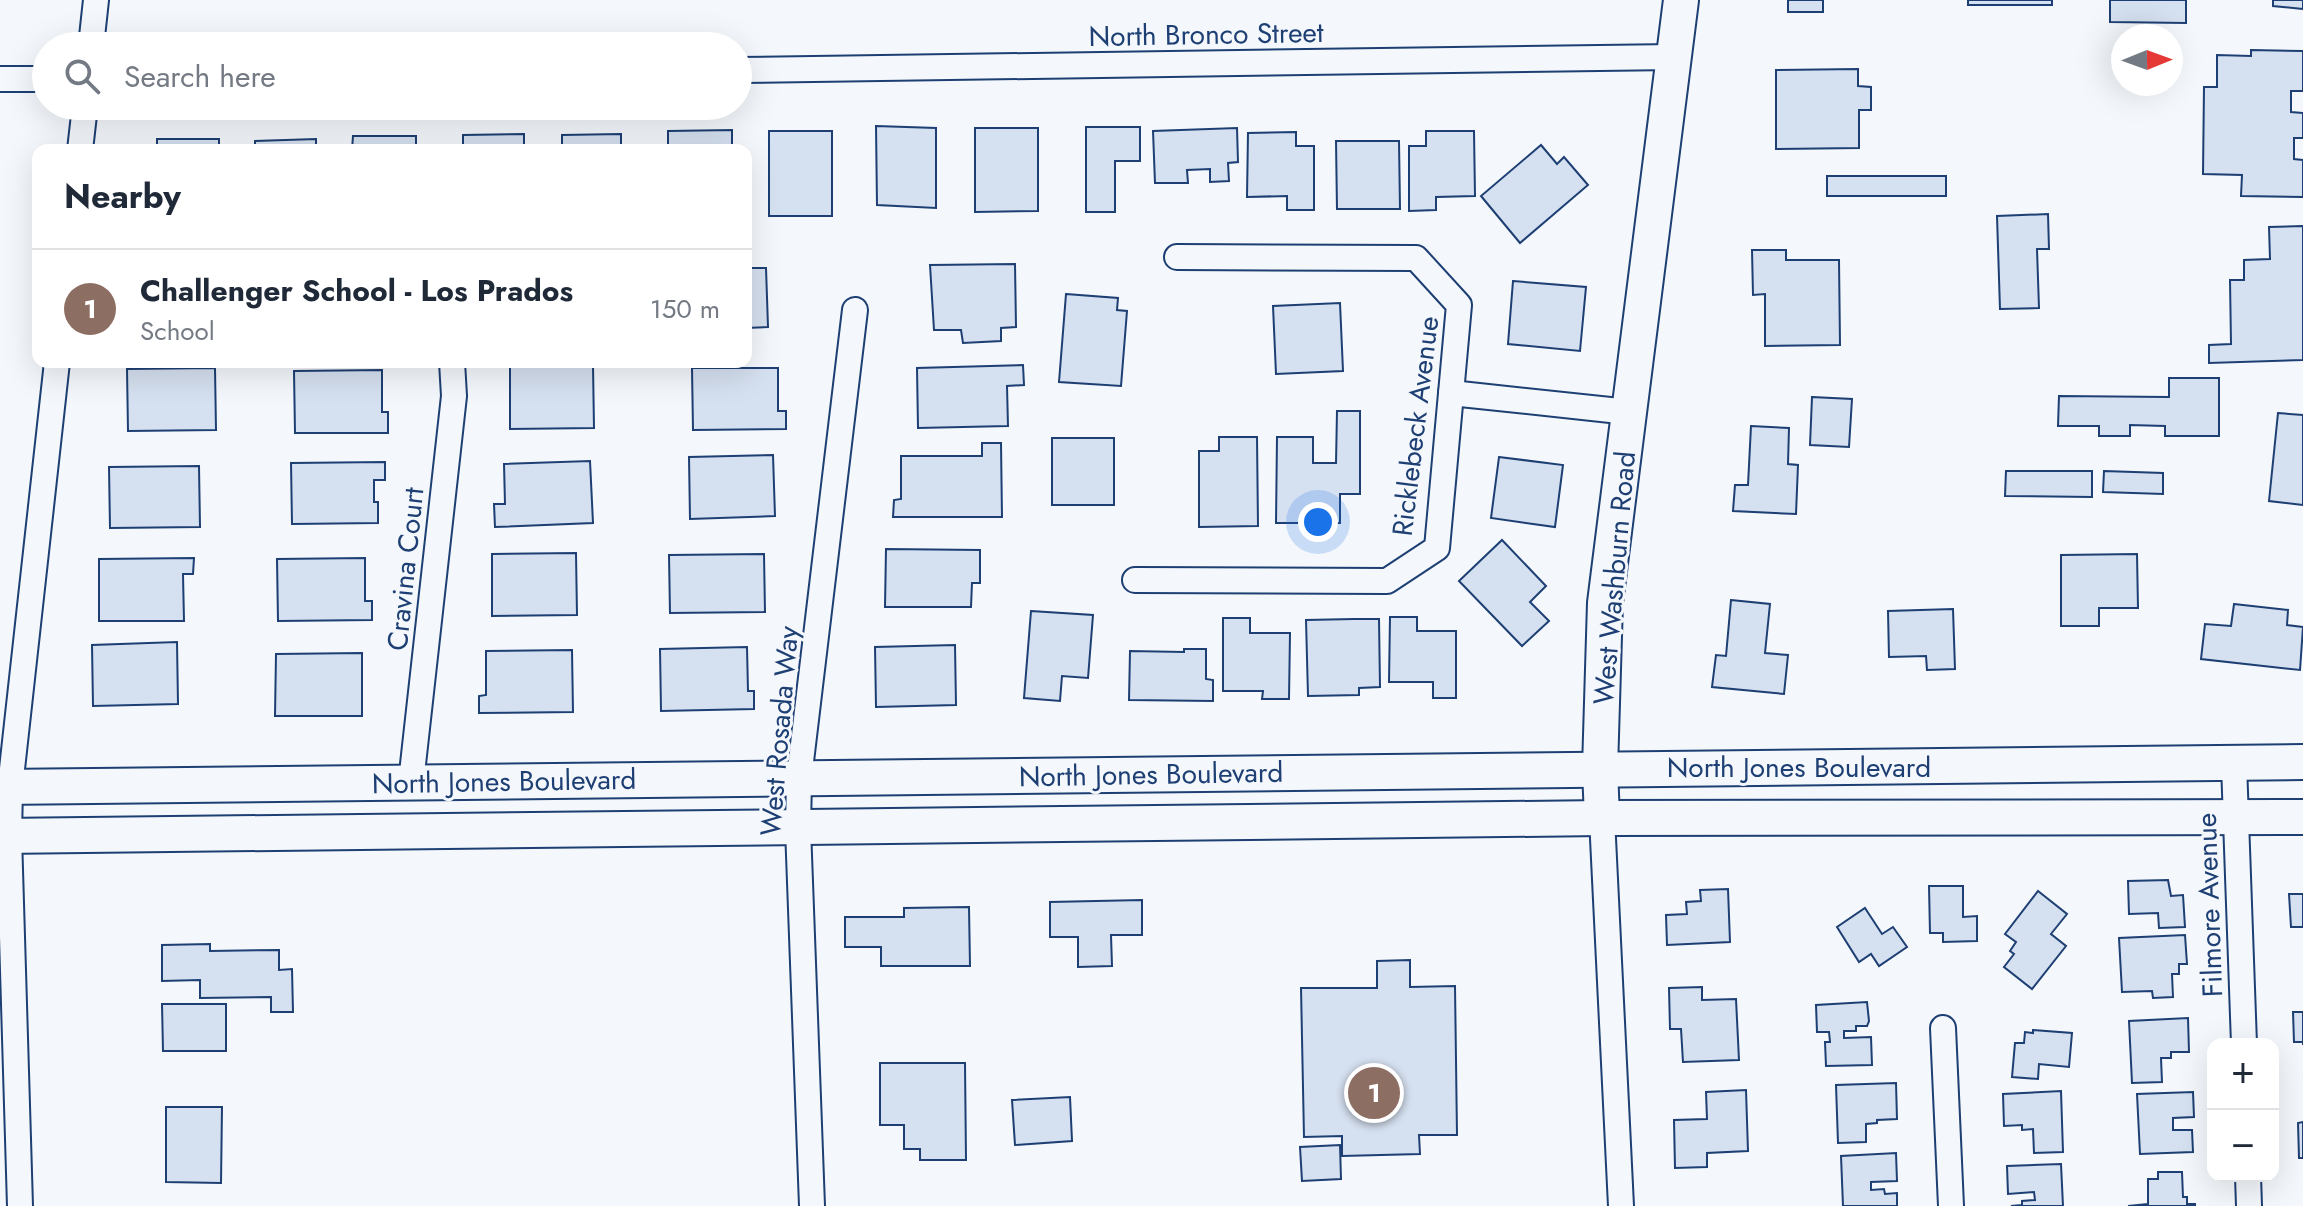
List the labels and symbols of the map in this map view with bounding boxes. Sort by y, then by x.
street label: North Bronco Street [1088,12,1324,57]
north arrow [2111,24,2183,96]
street label: Ricklebeck Avenue [1382,314,1449,538]
street label: West Washburn Road [1583,450,1646,707]
street label: Cravina Court [377,485,434,653]
your location [1298,502,1338,542]
street label: West Rosada Way [750,624,809,838]
street label: North Jones Boulevard [1667,747,1931,788]
street label: North Jones Boulevard [1018,752,1284,797]
street label: North Jones Boulevard [371,759,637,804]
street label: Filmore Avenue [2186,812,2233,998]
pin: 1 [1348,1063,1400,1123]

